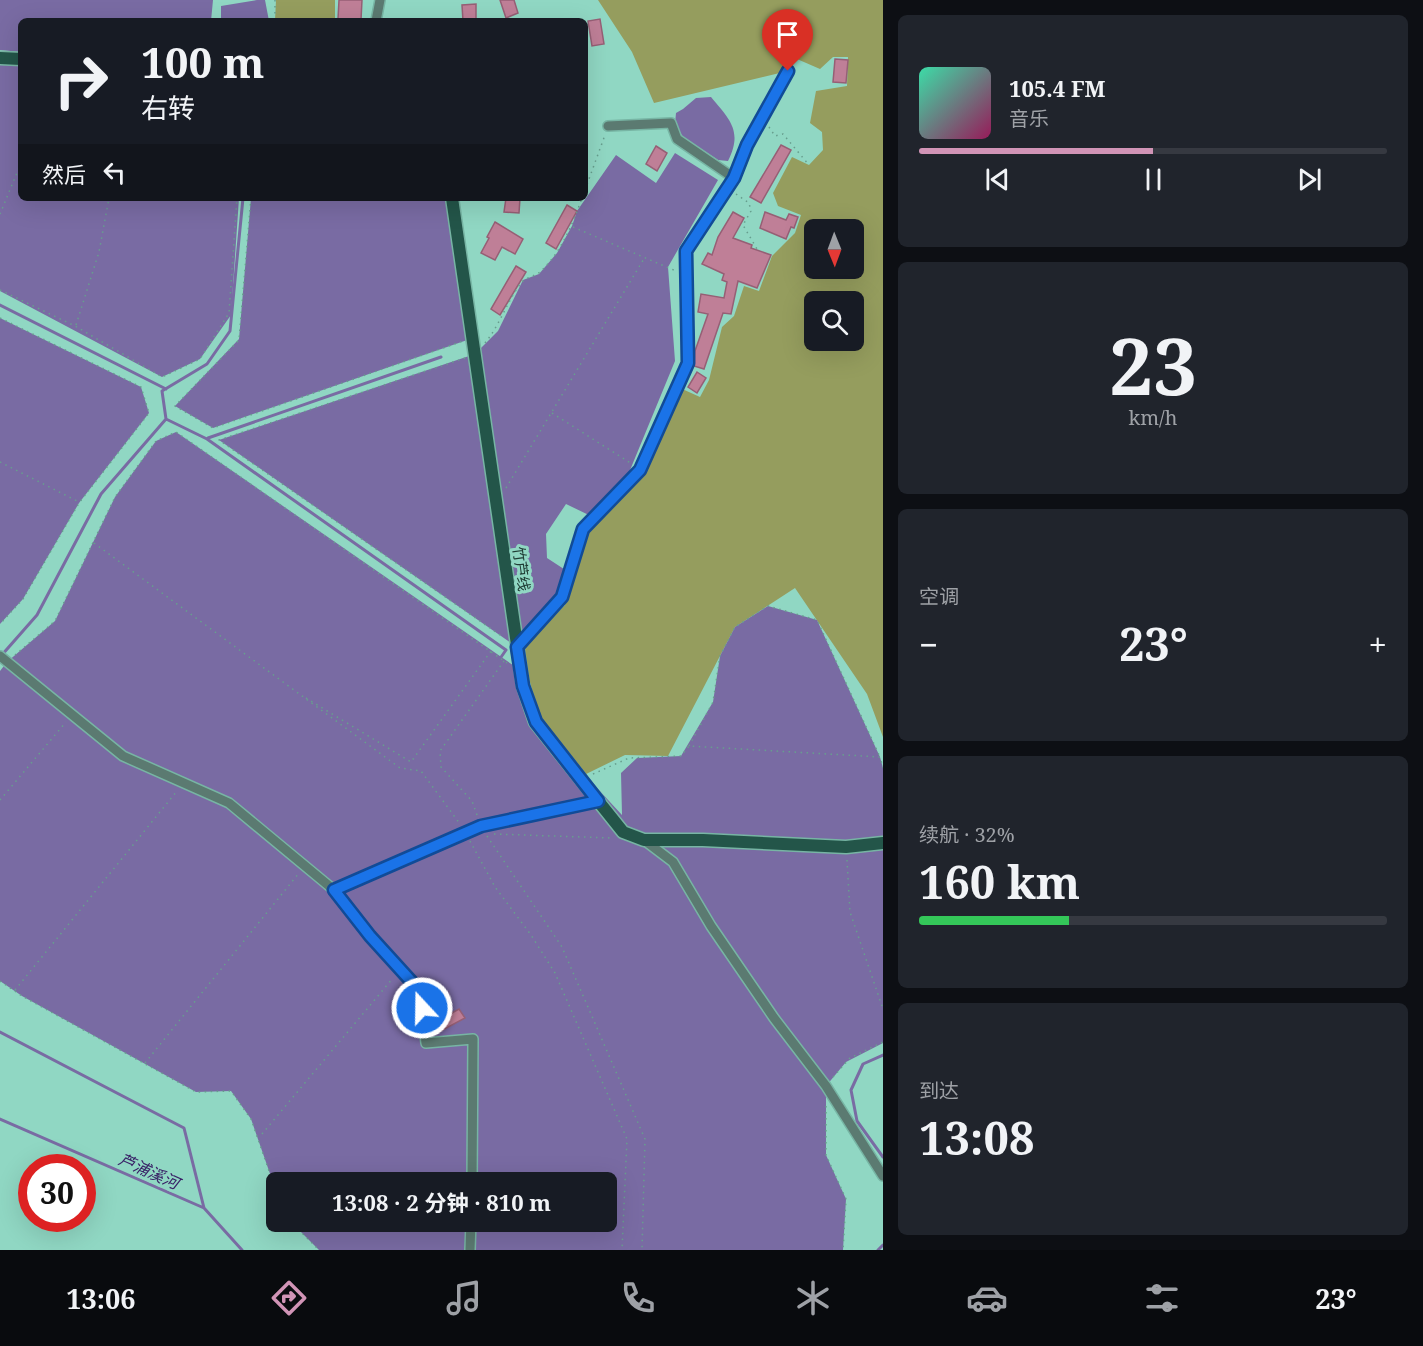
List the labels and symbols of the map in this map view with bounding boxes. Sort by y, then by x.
pin [762,9,813,71]
north arrow [804,219,864,279]
street label: 竹芦线 [509,545,535,593]
position arrow [390,976,454,1040]
water label: 芦浦溪河 [115,1148,185,1195]
speed limit sign: 30 [18,1154,96,1232]

